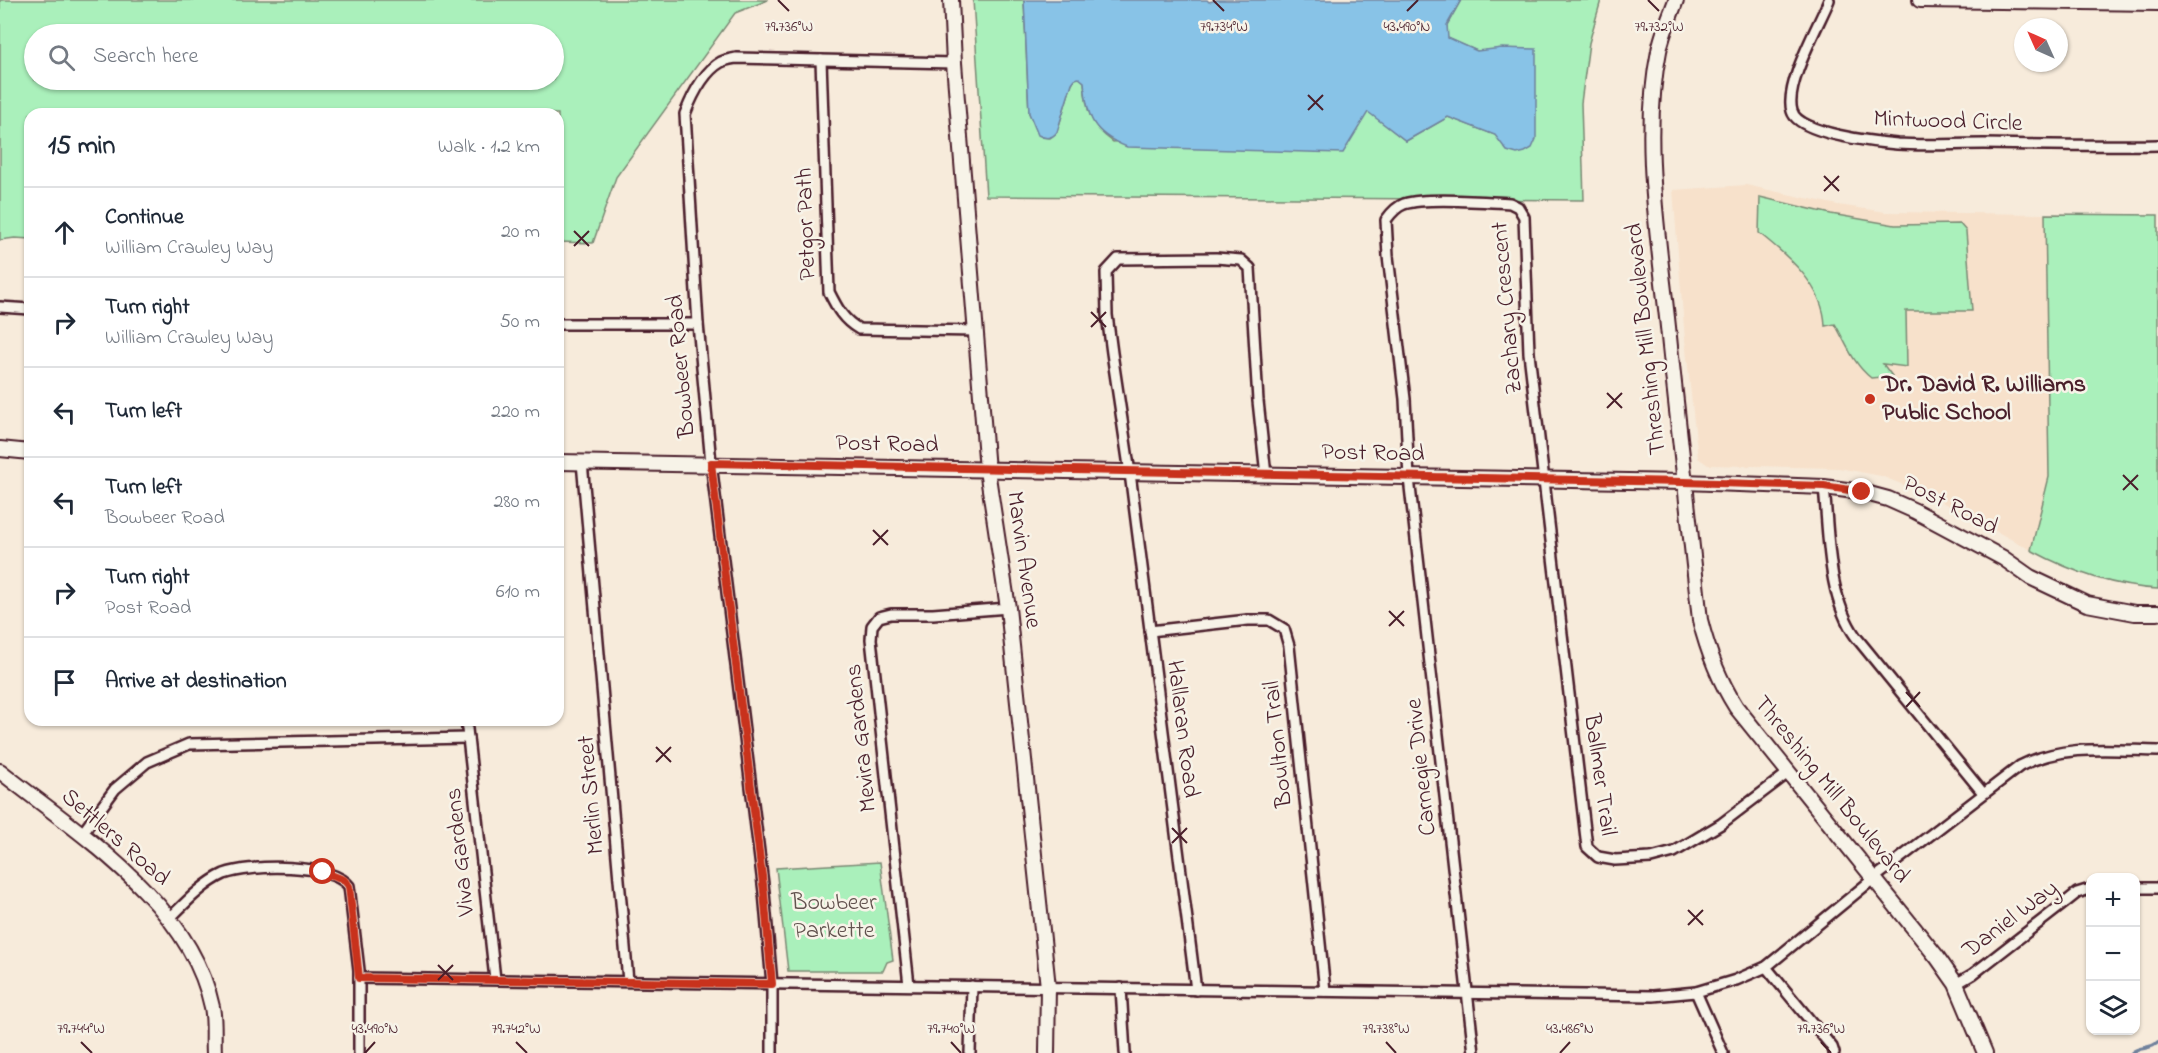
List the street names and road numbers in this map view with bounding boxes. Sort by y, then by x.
street label: Mintwood Circle [1873,102,2023,142]
street label: Petgor Path [788,167,826,281]
street label: Zachary Crescent [1483,220,1534,396]
street label: Threshing Mill Boulevard [1617,221,1677,457]
street label: Bowbeer Road [658,292,706,440]
street label: Post Road [835,427,940,463]
street label: Post Road [1321,436,1426,472]
street label: Post Road [1896,467,2004,545]
street label: Marvin Avenue [996,489,1050,631]
street label: Hallaran Road [1156,658,1208,800]
street label: Mevira Gardens [837,662,887,814]
street label: Boulton Trail [1255,679,1303,810]
street label: Threshing Mill Boulevard [1744,688,1918,892]
street label: Carnegie Drive [1397,696,1447,838]
street label: Ballmer Trail [1573,711,1625,838]
street label: Merlin Street [569,734,615,856]
street label: Settlers Road [53,781,178,896]
street label: Viva Gardens [437,786,485,919]
street label: Daniel Way [1955,872,2067,969]

